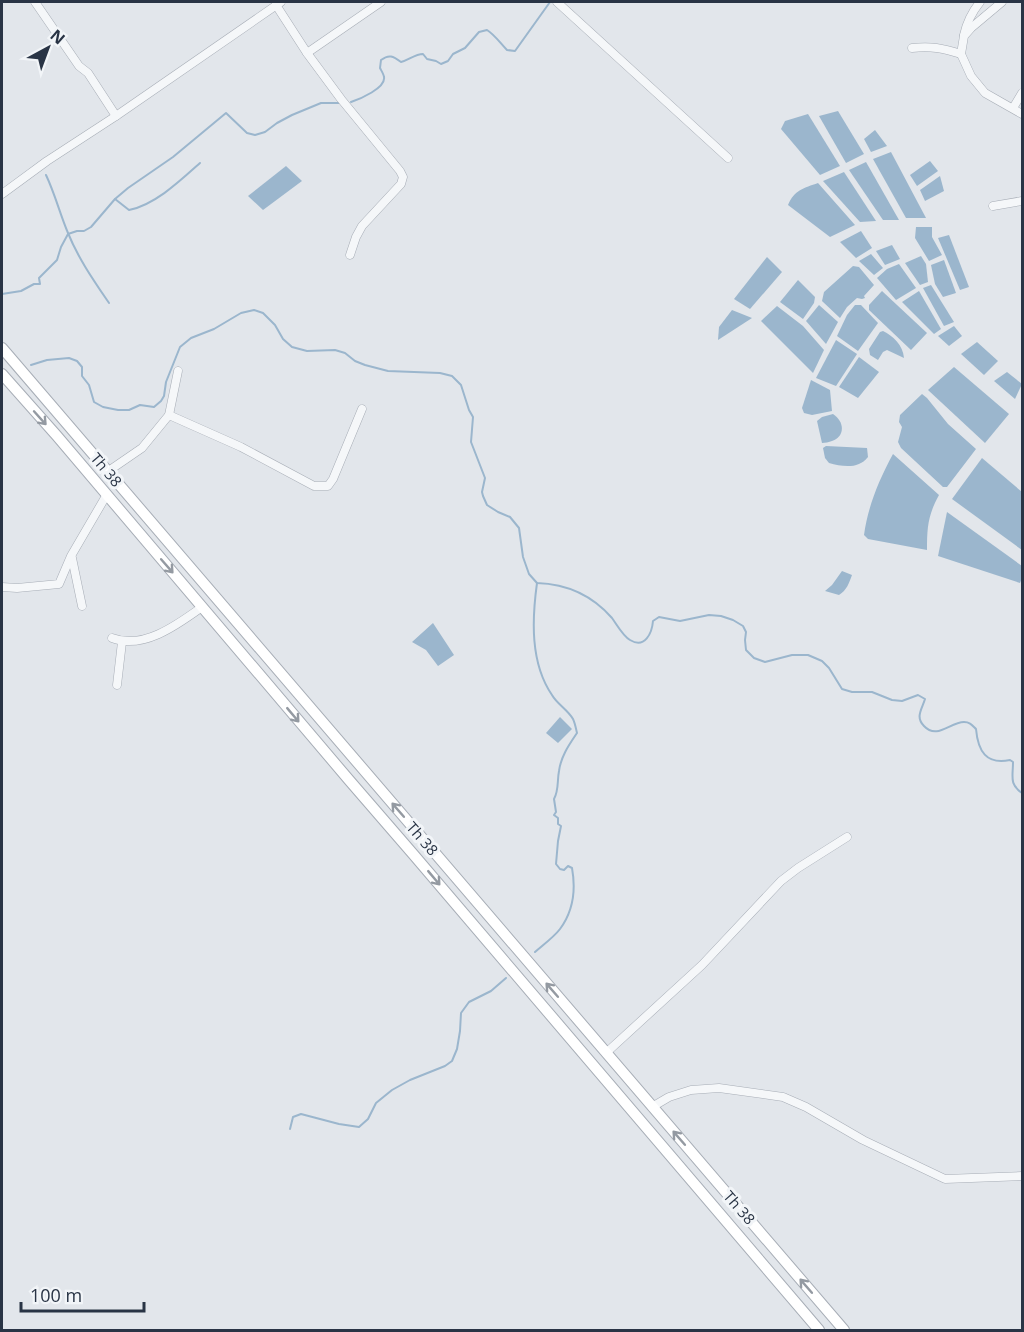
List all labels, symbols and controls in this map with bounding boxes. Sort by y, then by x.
north arrow [18,18,78,78]
text: N [46,24,70,49]
one-way arrow [33,410,47,425]
street label: Th 38 [87,448,127,491]
one-way arrow [160,558,174,573]
one-way arrow [286,707,300,722]
one-way arrow [391,802,404,818]
street label: Th 38 [403,817,443,859]
one-way arrow [427,870,441,885]
one-way arrow [545,983,559,998]
one-way arrow [672,1131,686,1146]
street label: Th 38 [720,1186,760,1228]
scale bar [21,1275,144,1313]
one-way arrow [799,1279,813,1294]
text: 100 m [30,1283,82,1307]

